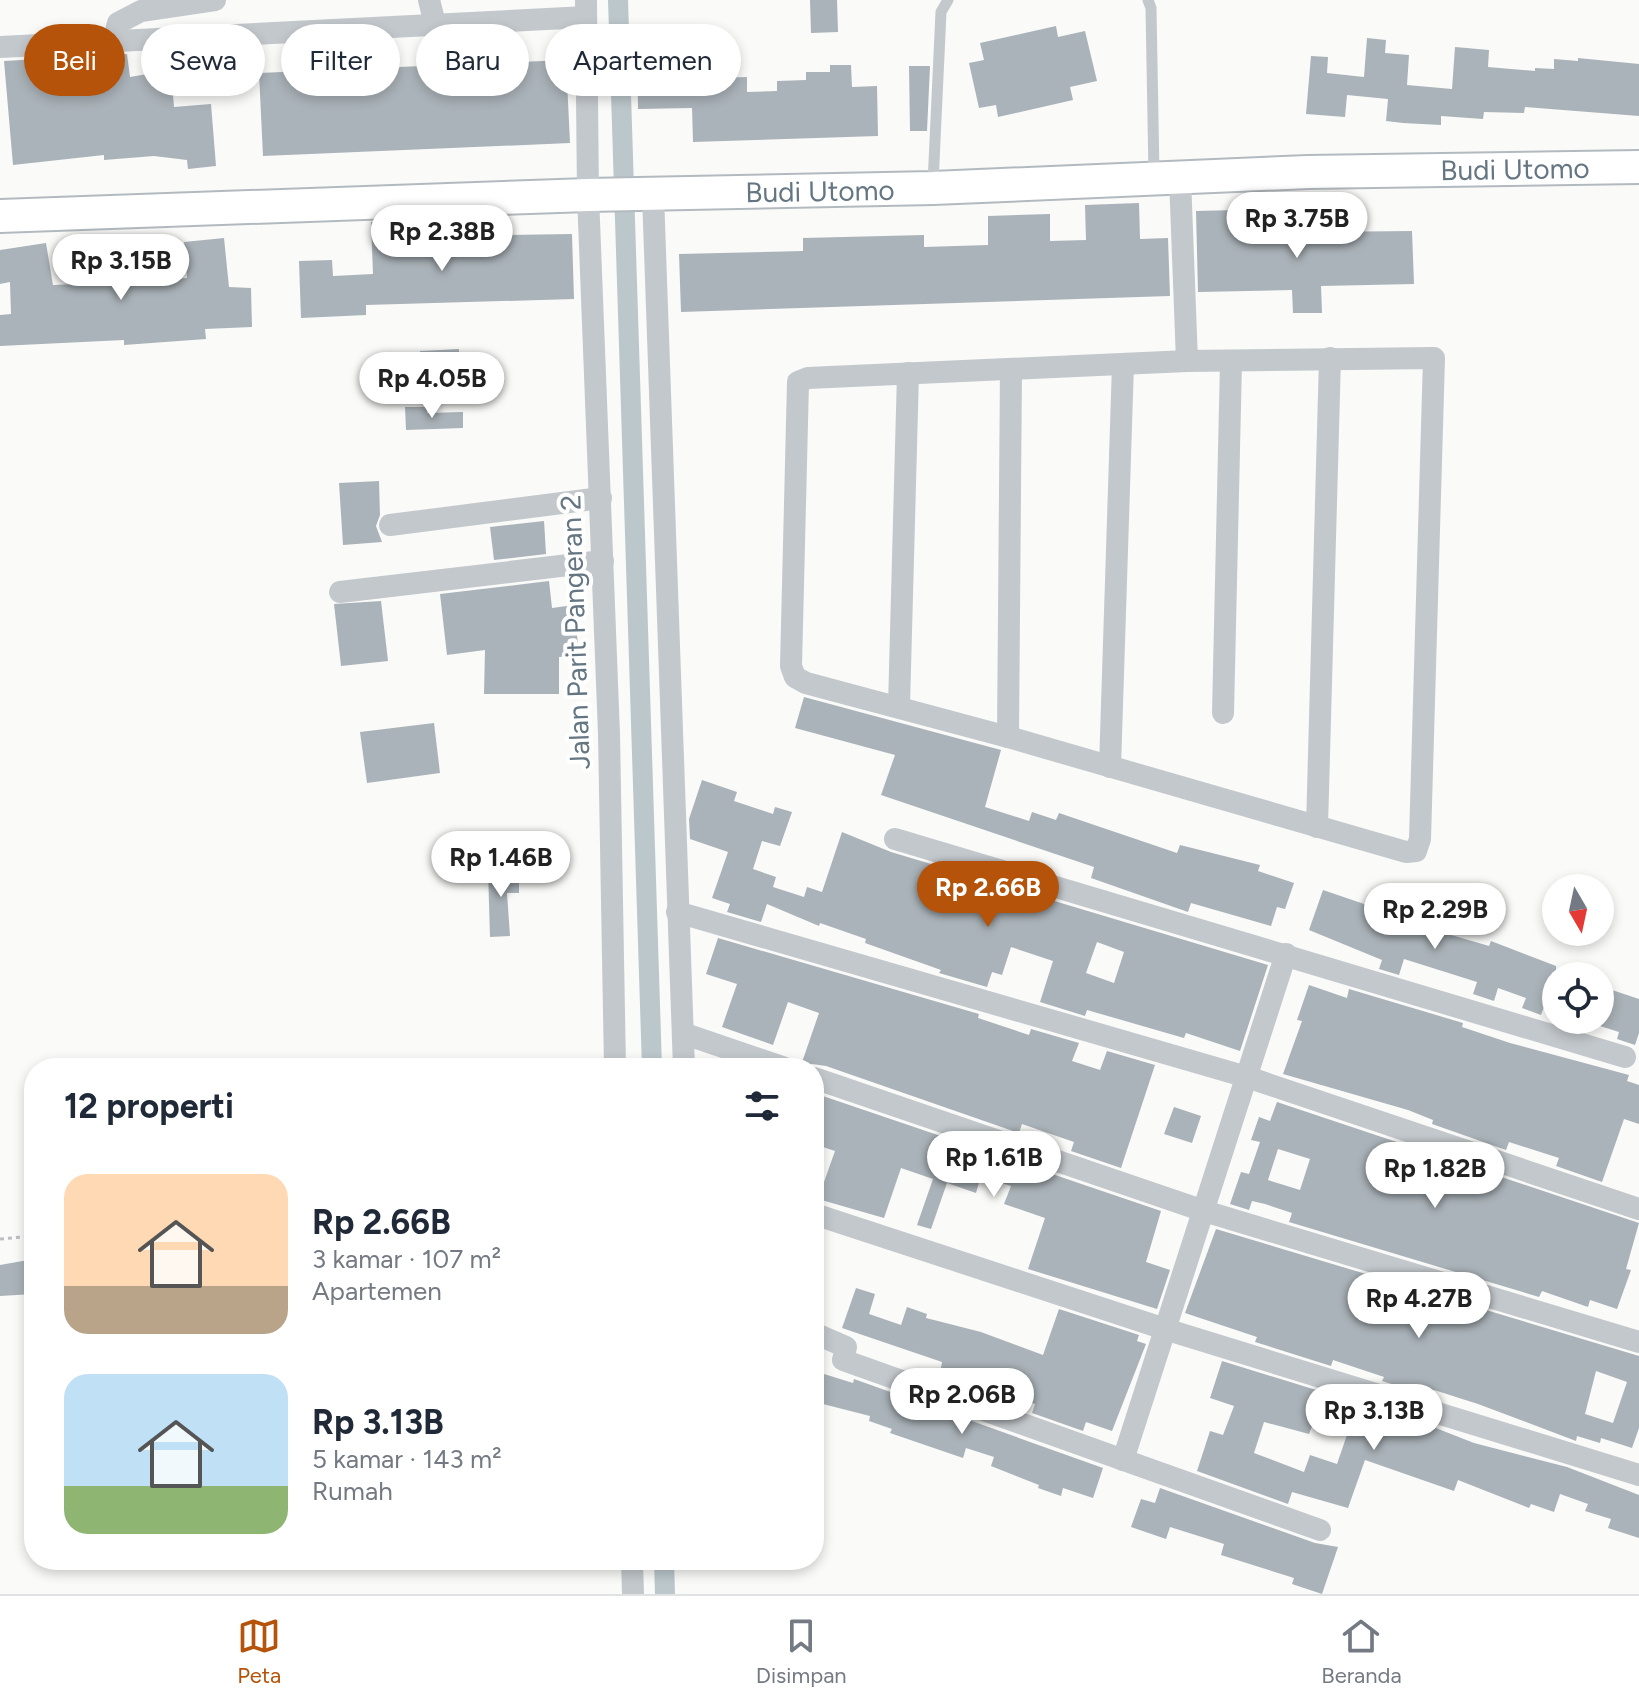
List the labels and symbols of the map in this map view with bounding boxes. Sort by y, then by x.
street label: Budi Utomo [1440,151,1590,187]
street label: Budi Utomo [745,173,895,209]
pin: Rp 3.75B [1214,192,1380,260]
pin: Rp 2.38B [359,205,525,273]
pin: Rp 3.15B [38,234,204,302]
pin: Rp 4.05B [349,352,515,420]
street label: Jalan Parit Pangeran 2 [553,494,597,770]
pin: Rp 1.46B [418,831,584,899]
pin: Rp 2.66B [905,861,1071,929]
north arrow [1542,874,1614,946]
pin: Rp 2.29B [1352,883,1518,951]
pin: Rp 1.61B [911,1131,1077,1199]
pin: Rp 1.82B [1352,1142,1518,1210]
pin: Rp 4.27B [1336,1272,1502,1340]
pin: Rp 2.06B [879,1368,1045,1436]
pin: Rp 3.13B [1291,1384,1457,1452]

